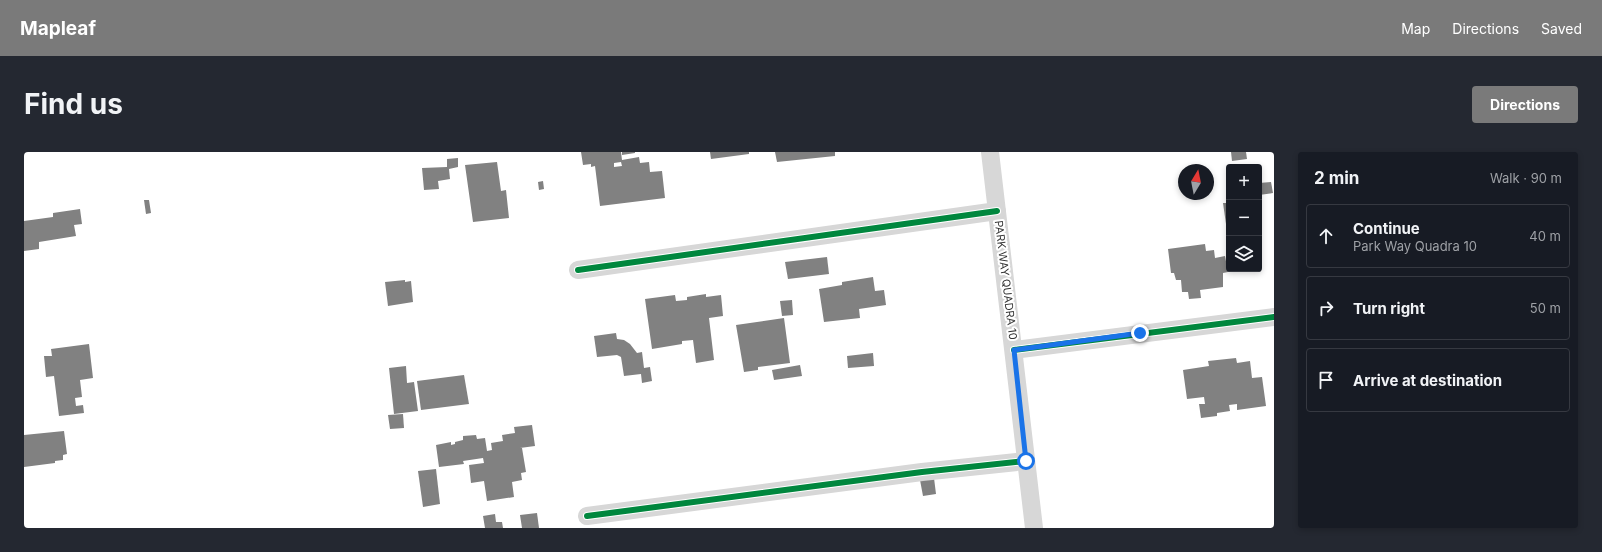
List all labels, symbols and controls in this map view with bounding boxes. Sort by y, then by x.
text: Mapleaf [20,17,96,40]
text: Map [1401,20,1430,37]
text: Directions [1452,20,1519,37]
text: Saved [1541,20,1582,37]
button: Directions [1472,86,1578,123]
text: Find us [24,87,123,121]
north arrow [1178,164,1214,200]
map controls [1226,164,1262,272]
button: + [1226,164,1262,200]
text: 2 min [1314,168,1359,188]
text: Walk · 90 m [1490,170,1562,186]
button: − [1226,200,1262,236]
text: Continue [1353,219,1420,238]
street label: PARK WAY QUADRA 10 [992,220,1020,340]
icon: ahead [1315,225,1337,247]
text: 40 m [1529,228,1561,244]
button: layers [1226,236,1262,272]
text: Park Way Quadra 10 [1353,238,1477,254]
icon: right [1315,297,1337,319]
text: Turn right [1353,299,1425,318]
text: 50 m [1530,300,1561,316]
route end [1131,324,1149,342]
icon: arrive [1315,369,1337,391]
text: Arrive at destination [1353,371,1502,390]
route start [1017,452,1035,470]

